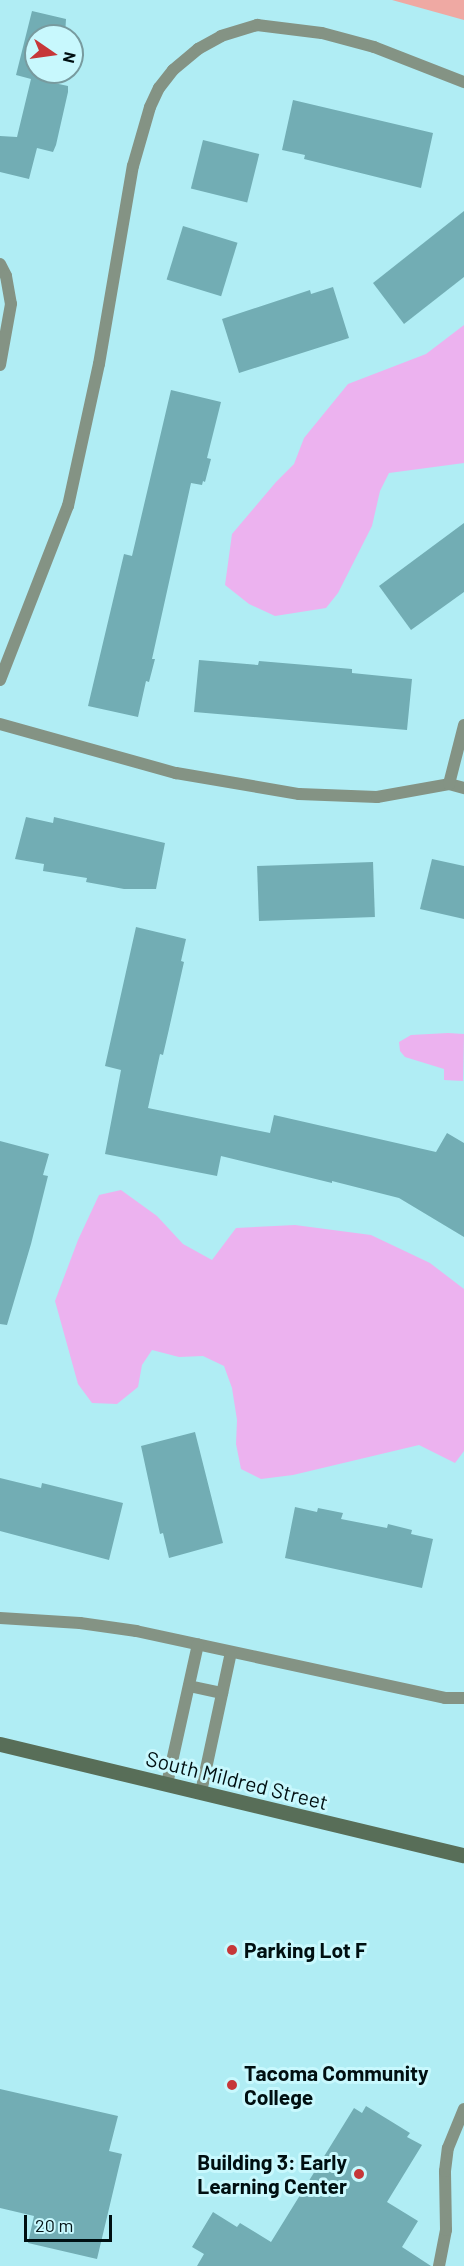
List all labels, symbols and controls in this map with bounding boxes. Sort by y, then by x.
north arrow [24,24,84,84]
text: N [60,50,81,65]
street label: South Mildred Street [143,1745,331,1815]
place label: Parking Lot F [244,1937,367,1963]
marker: Parking Lot F [225,1943,239,1957]
place label: Tacoma Community College [244,2060,429,2110]
marker: Tacoma Community College [225,2078,239,2092]
place label: Building 3: Early Learning Center [197,2149,347,2199]
marker: Building 3: Early Learning Center [352,2167,366,2181]
scale bar [27,2203,116,2241]
text: 20 m [35,2214,73,2236]

